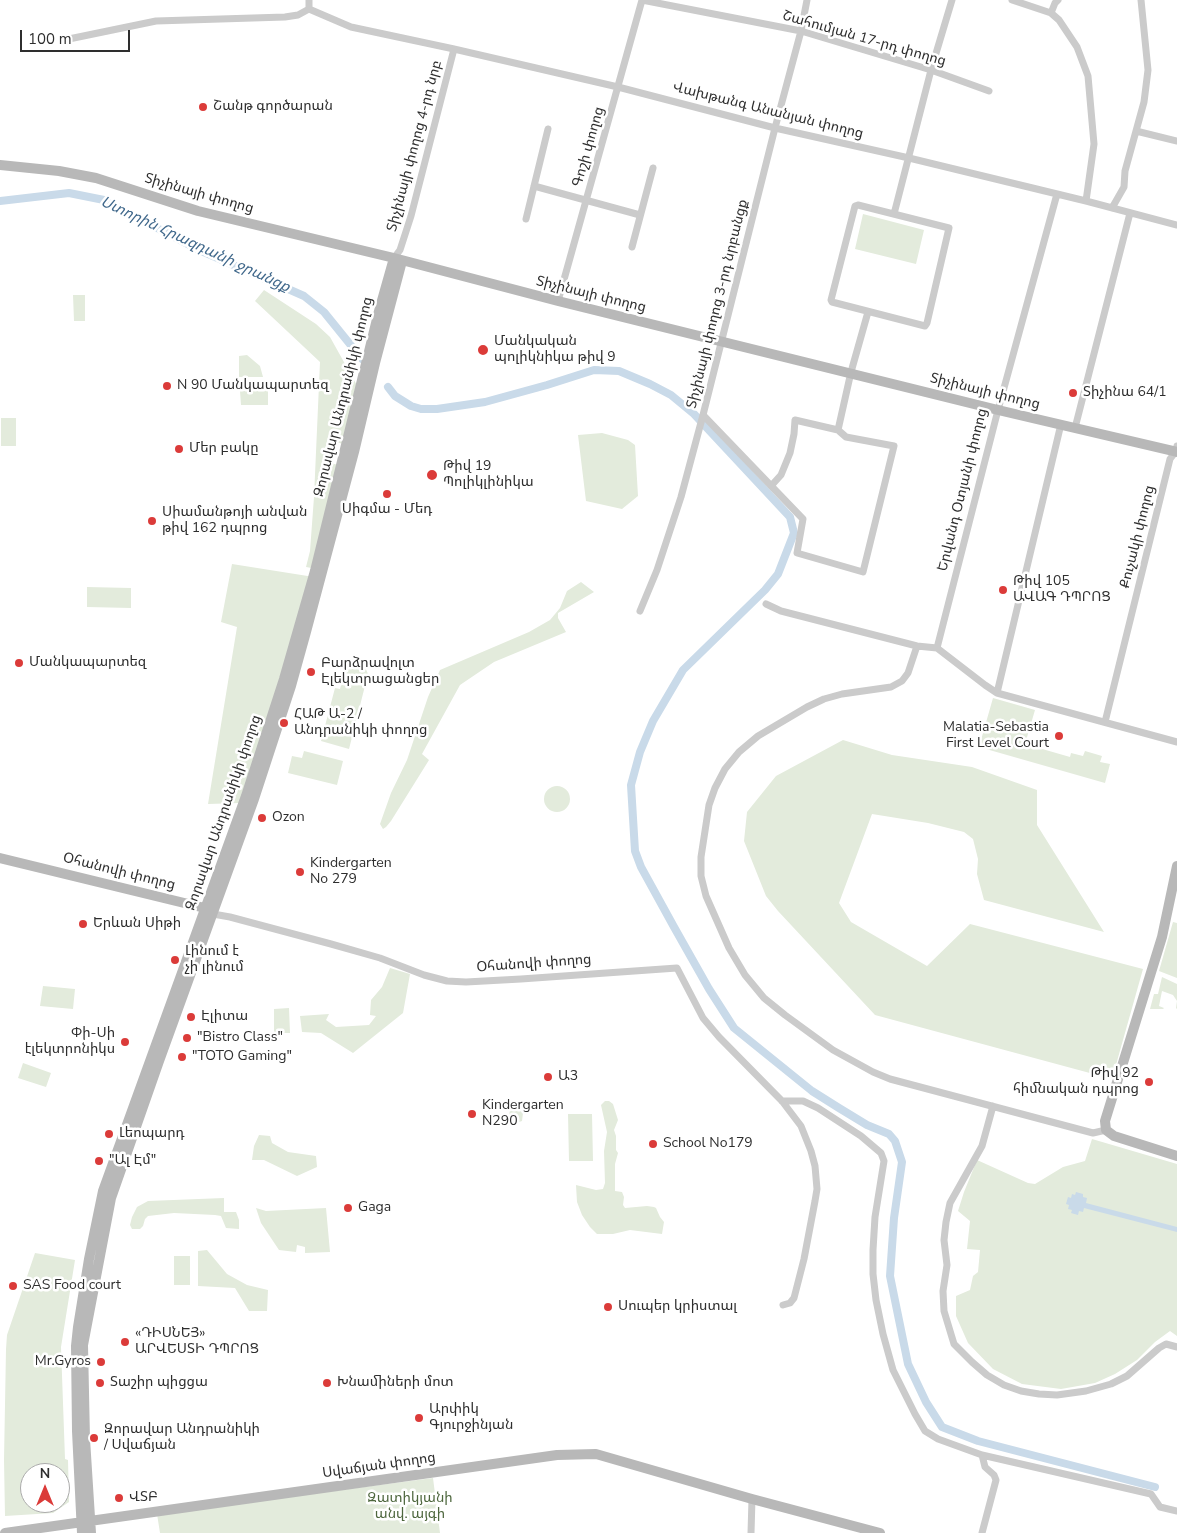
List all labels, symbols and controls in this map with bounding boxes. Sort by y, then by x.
street label: Շահումյան 17-րդ փողոց [780,8,948,70]
scale bar [22,20,132,52]
text: 100 m [28,29,72,49]
street label: Տիչինայի փողոց 4-րդ նրբ [384,59,446,233]
street label: Վախթանգ Անանյան փողոց [671,79,865,143]
place label: Շանթ գործարան [213,99,333,115]
marker: Շանթ գործարան [197,101,209,113]
street label: Գոշի փողոց [570,105,608,189]
street label: Տիչինայի փողոց [143,170,255,218]
water label: Ստորին Հրազդանի ջրանցք [98,193,292,297]
street label: Տիչինայի փողոց 3-րդ նրբանցք [684,198,752,410]
street label: Տիչինայի փողոց [534,273,648,317]
street label: Զորավար Անդրանիկի փողոց [311,295,377,499]
place label: Մանկական պոլիկնիկա թիվ 9 [494,334,616,367]
marker: Մանկական պոլիկնիկա թիվ 9 [476,343,490,357]
street label: Տիչինայի փողոց [928,370,1042,414]
place label: N 90 Մանկապարտեզ [177,378,329,394]
marker: N 90 Մանկապարտեզ [161,380,173,392]
place label: Տիչինա 64/1 [1083,385,1167,401]
marker: Տիչինա 64/1 [1067,387,1079,399]
street label: Երվանդ Օտյանի փողոց [935,407,991,573]
place label: Մեր բակը [189,441,259,457]
marker: Մեր բակը [173,443,185,455]
place label: Թիվ 19 Պոլիկլինիկա [443,459,534,492]
marker: Թիվ 19 Պոլիկլինիկա [425,468,439,482]
street label: Քուչակի փողոց [1117,484,1159,590]
marker: Սիգմա - Մեդ [381,488,393,500]
place label: Սիգմա - Մեդ [342,502,432,518]
place label: Սիամանթոյի անվան թիվ 162 դպրոց [162,505,307,538]
marker: Սիամանթոյի անվան թիվ 162 դպրոց [146,515,158,527]
place label: Թիվ 105 ԱՎԱԳ ԴՊՐՈՑ [1013,574,1111,606]
marker: Թիվ 105 ԱՎԱԳ ԴՊՐՈՑ [997,584,1009,596]
place label: Մանկապարտեզ [29,655,146,671]
place label: Բարձրավոլտ Էլեկտրացանցեր [321,656,439,689]
marker: Մանկապարտեզ [13,657,25,669]
marker: Բարձրավոլտ Էլեկտրացանցեր [305,666,317,678]
place label: ՀԱԹ Ա-2 / Անդրանիկի փողոց [294,707,427,740]
street label: Զորավար Անդրանիկի փողոց [183,713,265,913]
marker: ՀԱԹ Ա-2 / Անդրանիկի փողոց [278,717,290,729]
place label: Malatia-Sebastia First Level Court [943,720,1049,752]
marker: Malatia-Sebastia First Level Court [1053,730,1065,742]
place label: Ozon [272,810,305,826]
marker: Ozon [256,812,268,824]
street label: Օհանովի փողոց [61,850,177,894]
place label: Kindergarten No 279 [310,856,392,889]
marker: Kindergarten No 279 [294,866,306,878]
place label: Երևան Սիթի [93,916,181,932]
marker: Երևան Սիթի [77,918,89,930]
place label: Լինում է չի լինում [185,944,244,976]
street label: Օհանովի փողոց [476,952,592,976]
marker: Լինում է չի լինում [169,954,181,966]
place label: Էլիտա [201,1009,248,1025]
marker: Էլիտա [185,1011,197,1023]
place label: Փի-Սի էլեկտրոնիկս [25,1026,115,1058]
place label: "Bistro Class" [197,1030,283,1046]
marker: "Bistro Class" [181,1032,193,1044]
marker: Փի-Սի էլեկտրոնիկս [119,1036,131,1048]
place label: "TOTO Gaming" [192,1049,292,1065]
marker: "TOTO Gaming" [176,1051,188,1063]
place label: Թիվ 92 հիմնական դպրոց [1013,1066,1139,1098]
place label: Ա3 [558,1069,578,1085]
marker: Ա3 [542,1071,554,1083]
marker: Թիվ 92 հիմնական դպրոց [1143,1076,1155,1088]
place label: Kindergarten N290 [482,1098,564,1130]
marker: Kindergarten N290 [466,1108,478,1120]
place label: Լեոպարդ [119,1126,185,1142]
marker: Լեոպարդ [103,1128,115,1140]
place label: School No179 [663,1136,753,1152]
marker: School No179 [647,1138,659,1150]
place label: "Ալ Էմ" [109,1153,156,1169]
marker: "Ալ Էմ" [93,1155,105,1167]
place label: Gaga [358,1200,391,1216]
marker: Gaga [342,1202,354,1214]
place label: SAS Food court [23,1278,121,1294]
marker: SAS Food court [7,1280,19,1292]
place label: Սուպեր կրիստալ [618,1299,737,1315]
marker: Սուպեր կրիստալ [602,1301,614,1313]
place label: «ԴԻՍՆԵՅ» ԱՐՎԵՍՏԻ ԴՊՐՈՑ [135,1326,259,1358]
marker: «ԴԻՍՆԵՅ» ԱՐՎԵՍՏԻ ԴՊՐՈՑ [119,1336,131,1348]
place label: Mr.Gyros [35,1354,91,1370]
marker: Mr.Gyros [95,1356,107,1368]
place label: Տաշիր պիցցա [110,1375,208,1391]
place label: Խնամիների մոտ [337,1375,454,1391]
marker: Տաշիր պիցցա [94,1377,106,1389]
marker: Խնամիների մոտ [321,1377,333,1389]
place label: Արփիկ Գյուրջինյան [429,1402,513,1434]
marker: Արփիկ Գյուրջինյան [413,1412,425,1424]
place label: Զորավար Անդրանիկի / Սվաճյան [104,1422,260,1454]
marker: Զորավար Անդրանիկի / Սվաճյան [88,1432,100,1444]
street label: Սվաճյան փողոց [321,1450,437,1482]
north arrow [20,1463,70,1513]
text: N [40,1464,50,1483]
place label: ՎՏԲ [129,1490,158,1506]
park label: Զատիկյանի անվ. այգի [367,1491,453,1524]
marker: ՎՏԲ [113,1492,125,1504]

